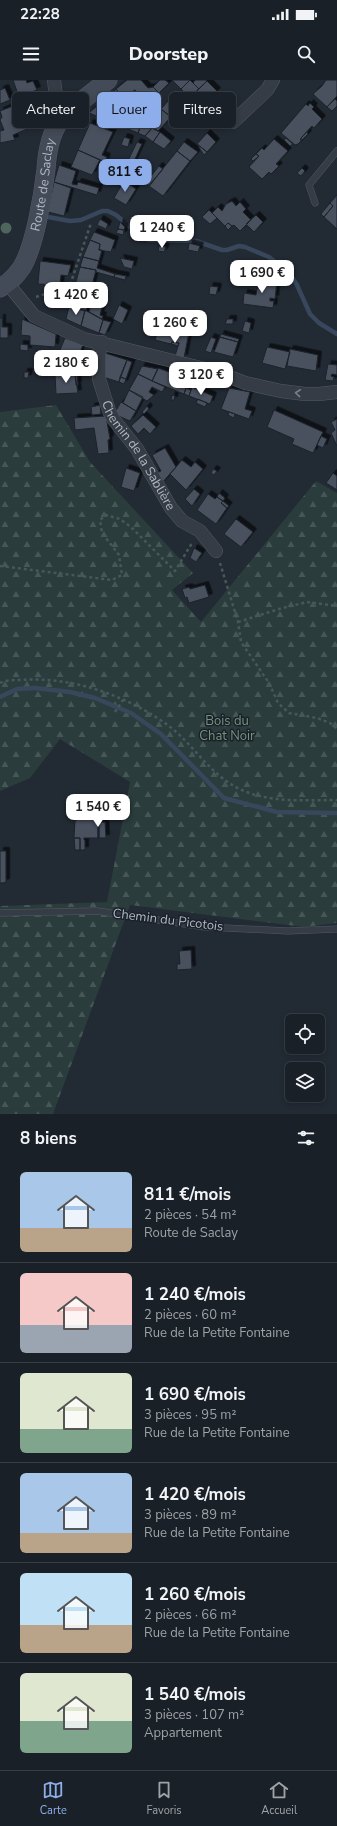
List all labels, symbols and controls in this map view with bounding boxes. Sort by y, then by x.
text: 22:28 [20,4,60,24]
text: Doorstep [129,42,208,66]
icon: menu [20,43,42,65]
icon: search [295,43,317,65]
chip: Acheter [12,92,89,128]
chip: Louer [97,92,161,128]
chip: Filtres [169,92,236,128]
street label: Route de Saclay [26,136,60,233]
pin: 811 € [97,159,153,193]
text: 811 € [108,163,142,181]
pin: 1 240 € [125,215,199,249]
text: 1 240 € [139,219,185,237]
pin: 1 690 € [225,260,299,294]
text: 1 690 € [239,264,285,282]
pin: 1 420 € [39,282,113,316]
text: 1 420 € [53,286,99,304]
pin: 1 260 € [138,310,212,344]
text: 1 260 € [152,314,198,332]
pin: 2 180 € [29,350,103,384]
text: 2 180 € [43,354,89,372]
pin: 3 120 € [164,362,238,396]
text: 3 120 € [178,366,224,384]
one-way arrow [295,389,301,398]
street label: Chemin de la Sablière [97,398,180,514]
park label: Bois du Chat Noir [199,712,255,745]
pin: 1 540 € [61,794,135,828]
text: 1 540 € [75,798,121,816]
street label: Chemin du Picotois [112,904,224,936]
map controls [285,1014,325,1102]
button: locate [285,1014,325,1054]
button: layers [285,1062,325,1102]
text: 8 biens [20,1127,77,1150]
icon: filters [295,1127,317,1149]
text: 811 €/mois [144,1183,231,1206]
icon: home [52,1188,100,1236]
text: 2 pièces · 54 m² [144,1206,236,1224]
text: Route de Saclay [144,1224,238,1242]
text: 1 240 €/mois [144,1283,246,1306]
icon: home [52,1289,100,1337]
text: 2 pièces · 60 m² [144,1306,236,1324]
text: Rue de la Petite Fontaine [144,1324,290,1342]
text: 1 690 €/mois [144,1383,246,1406]
icon: home [52,1389,100,1437]
text: 3 pièces · 95 m² [144,1406,236,1424]
text: Rue de la Petite Fontaine [144,1424,290,1442]
text: 1 420 €/mois [144,1483,246,1506]
icon: home [52,1489,100,1537]
text: 3 pièces · 89 m² [144,1506,236,1524]
text: Rue de la Petite Fontaine [144,1524,290,1542]
text: 1 260 €/mois [144,1583,246,1606]
icon: home [52,1589,100,1637]
text: 2 pièces · 66 m² [144,1606,236,1624]
text: Rue de la Petite Fontaine [144,1624,290,1642]
text: 1 540 €/mois [144,1683,246,1706]
icon: home [52,1689,100,1737]
text: 3 pièces · 107 m² [144,1706,244,1724]
text: Appartement [144,1724,222,1742]
tab: Carte [40,1779,67,1818]
tab: Favoris [146,1779,182,1818]
tab: Accueil [261,1779,297,1818]

